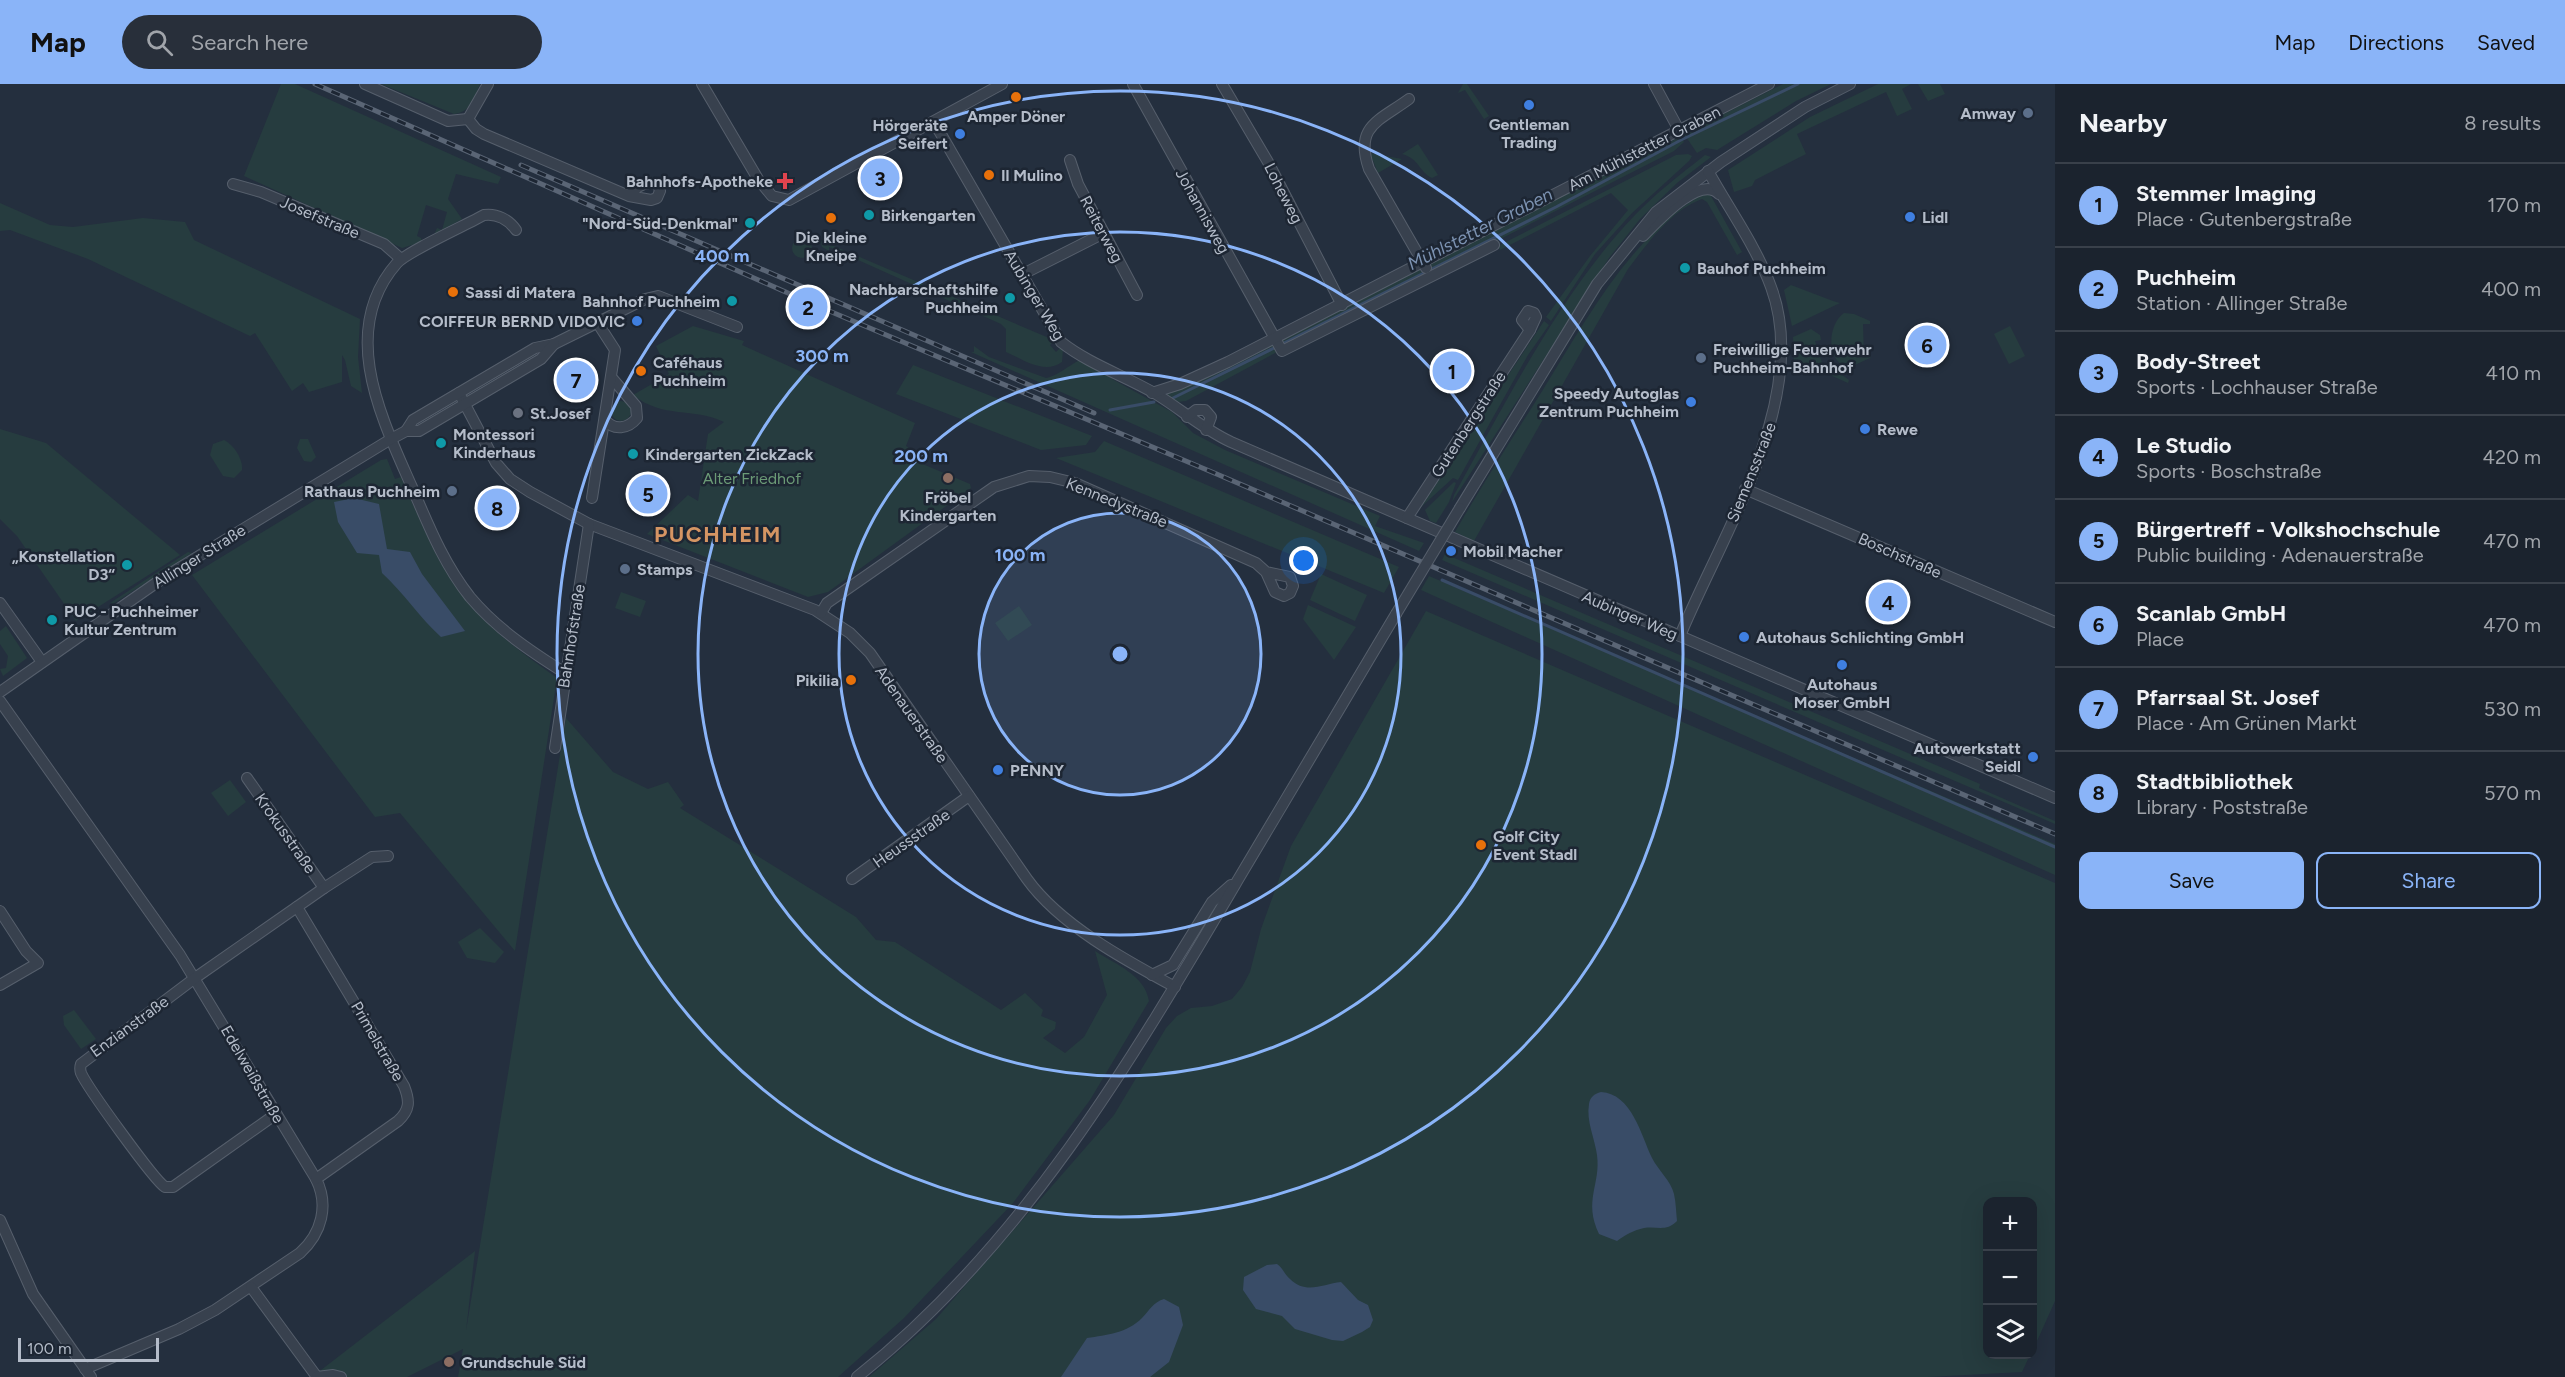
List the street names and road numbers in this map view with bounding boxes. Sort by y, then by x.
street label: Am Mühlstetter Graben [1565,102,1724,195]
street label: Loheweg [1260,160,1307,227]
street label: Johannisweg [1171,165,1234,257]
street label: Josefstraße [277,192,363,243]
street label: Reiterweg [1076,192,1127,266]
street label: Aubinger Weg [1000,247,1069,344]
street label: Gutenbergstraße [1427,368,1510,481]
street label: Siemensstraße [1723,419,1780,525]
street label: Kennedystraße [1063,474,1170,532]
street label: Allinger Straße [150,520,249,592]
street label: Boschstraße [1855,529,1945,582]
street label: Bahnhofstraße [554,583,589,689]
street label: Aubinger Weg [1579,587,1681,644]
street label: Adenauerstraße [871,662,952,767]
street label: Krokusstraße [251,790,320,877]
street label: Heussstraße [869,805,954,872]
street label: Enzianstraße [87,992,172,1061]
street label: Primelstraße [347,998,408,1085]
street label: Edelweißstraße [217,1022,288,1127]

